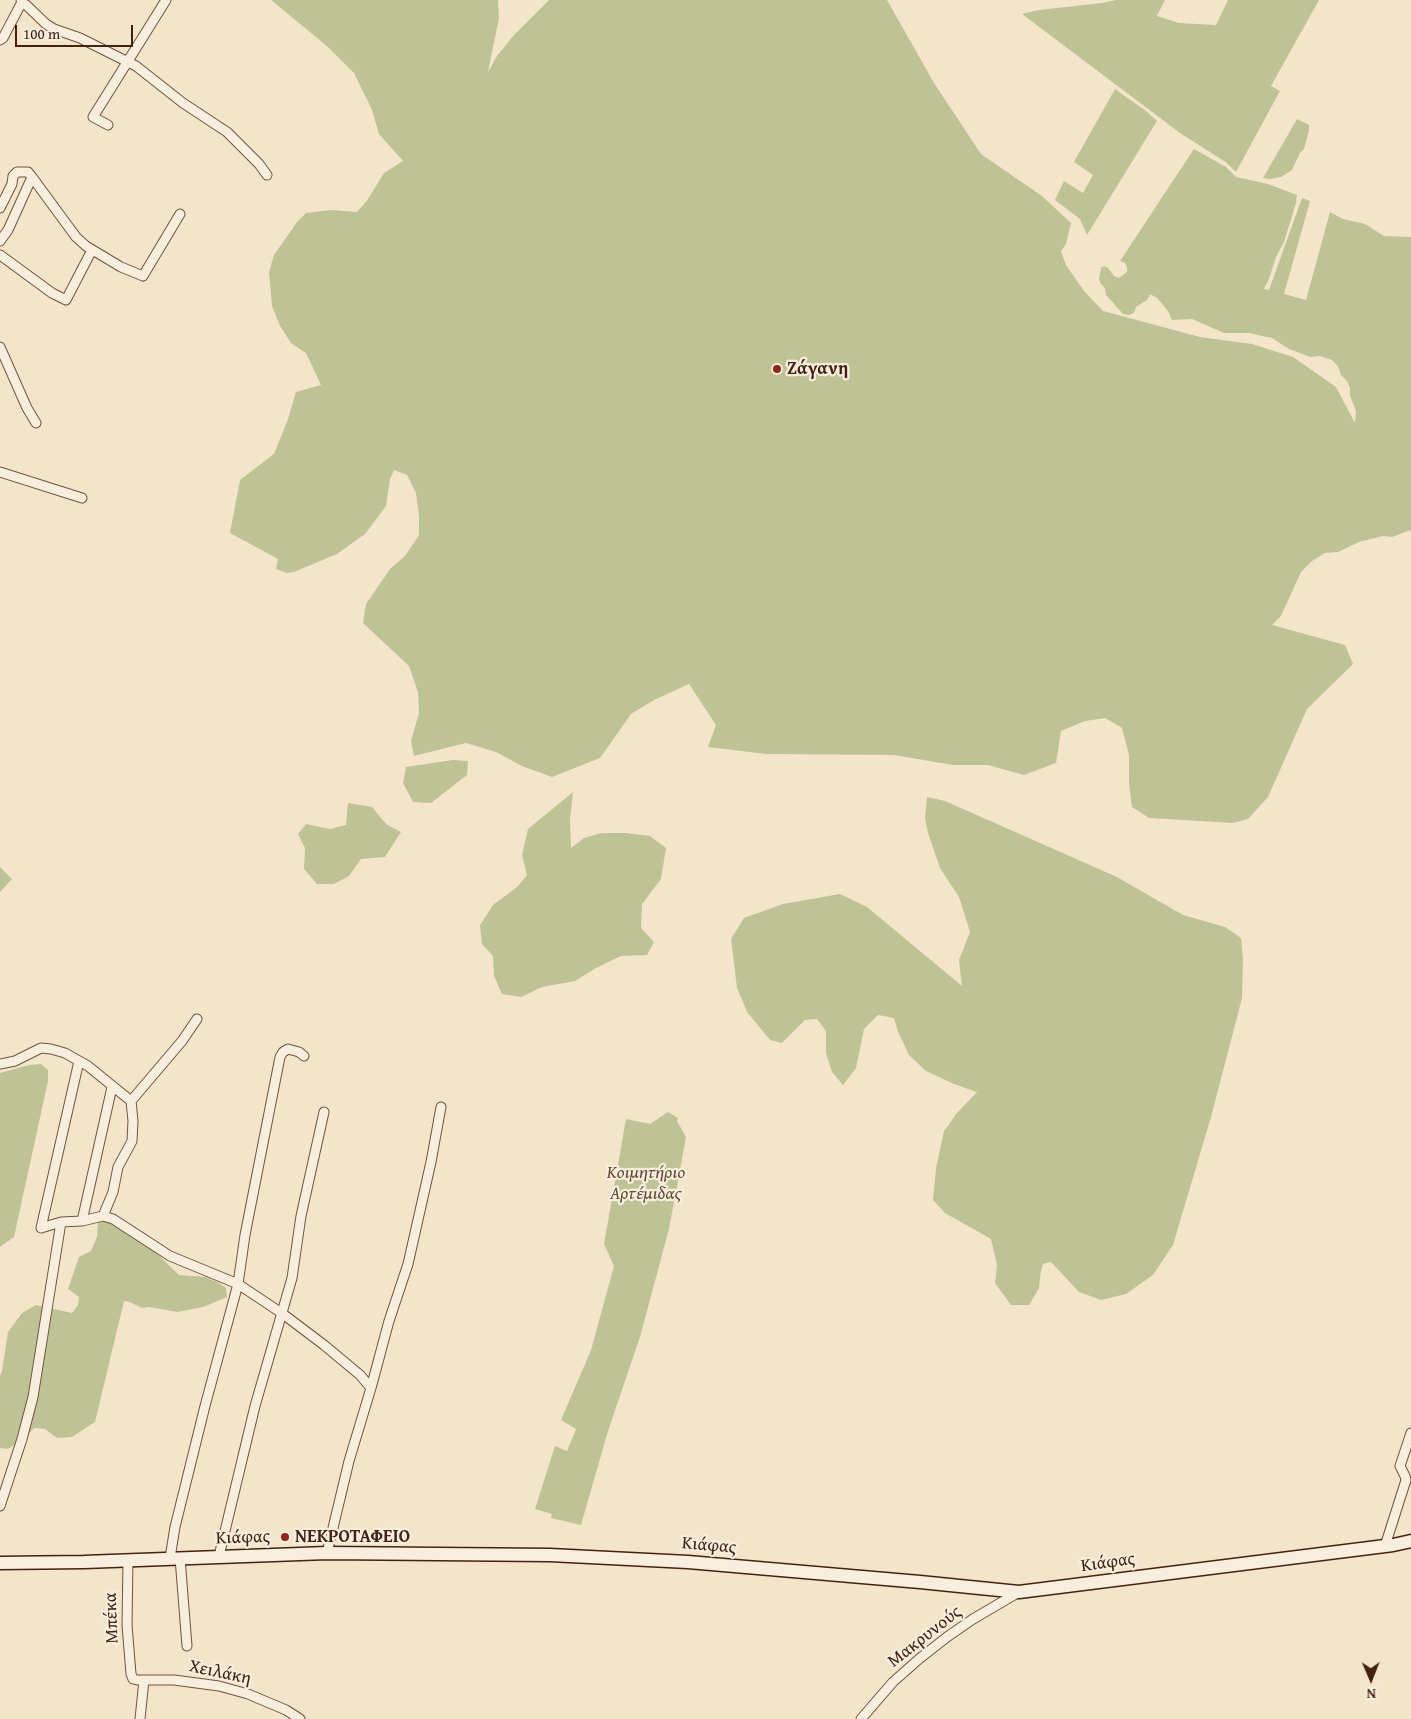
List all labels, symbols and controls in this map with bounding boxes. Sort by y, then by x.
scale bar [18,15,135,47]
text: 100 m [23,23,60,44]
place label: Ζάγανη [787,358,848,380]
marker: Ζάγανη [771,363,783,375]
park label: Κοιμητήριο Αρτέμιδας [607,1162,685,1204]
street label: Κιάφας [215,1526,271,1550]
place label: ΝΕΚΡΟΤΑΦΕΙΟ [295,1526,410,1548]
marker: ΝΕΚΡΟΤΑΦΕΙΟ [279,1531,291,1543]
street label: Κιάφας [681,1533,737,1559]
street label: Κιάφας [1080,1549,1136,1577]
street label: Μπέκα [100,1592,124,1644]
street label: Μακρυνούς [884,1602,966,1672]
north arrow [1346,1654,1396,1704]
street label: Χειλάκη [187,1656,253,1690]
text: N [1366,1684,1376,1704]

